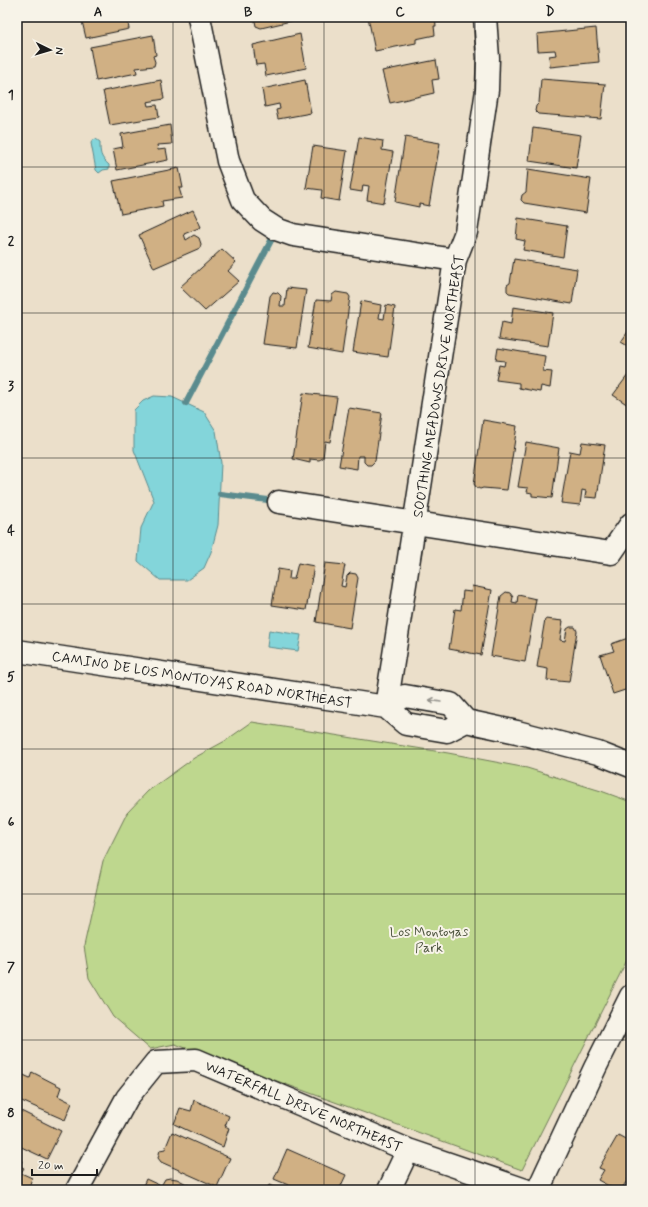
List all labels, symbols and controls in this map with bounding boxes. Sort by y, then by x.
text: A [94,4,102,21]
text: B [244,4,253,21]
text: C [395,4,405,21]
text: D [546,4,555,21]
north arrow [30,30,70,70]
text: N [52,47,66,55]
text: 1 [8,87,14,104]
text: 2 [8,233,15,250]
street label: SOOTHING MEADOWS DRIVE NORTHEAST [409,253,469,519]
text: 3 [8,378,14,395]
text: 4 [7,523,15,540]
street label: CAMINO DE LOS MONTOYAS ROAD NORTHEAST [50,647,353,713]
text: 5 [7,669,15,686]
one-way arrow [429,697,442,705]
text: 6 [8,814,15,831]
park label: Los Montoyas Park [390,923,468,957]
text: 7 [7,959,15,976]
street label: WATERFALL DRIVE NORTHEAST [202,1057,405,1157]
text: 8 [7,1105,15,1122]
scale bar [32,1151,97,1177]
text: 20 m [38,1158,64,1174]

